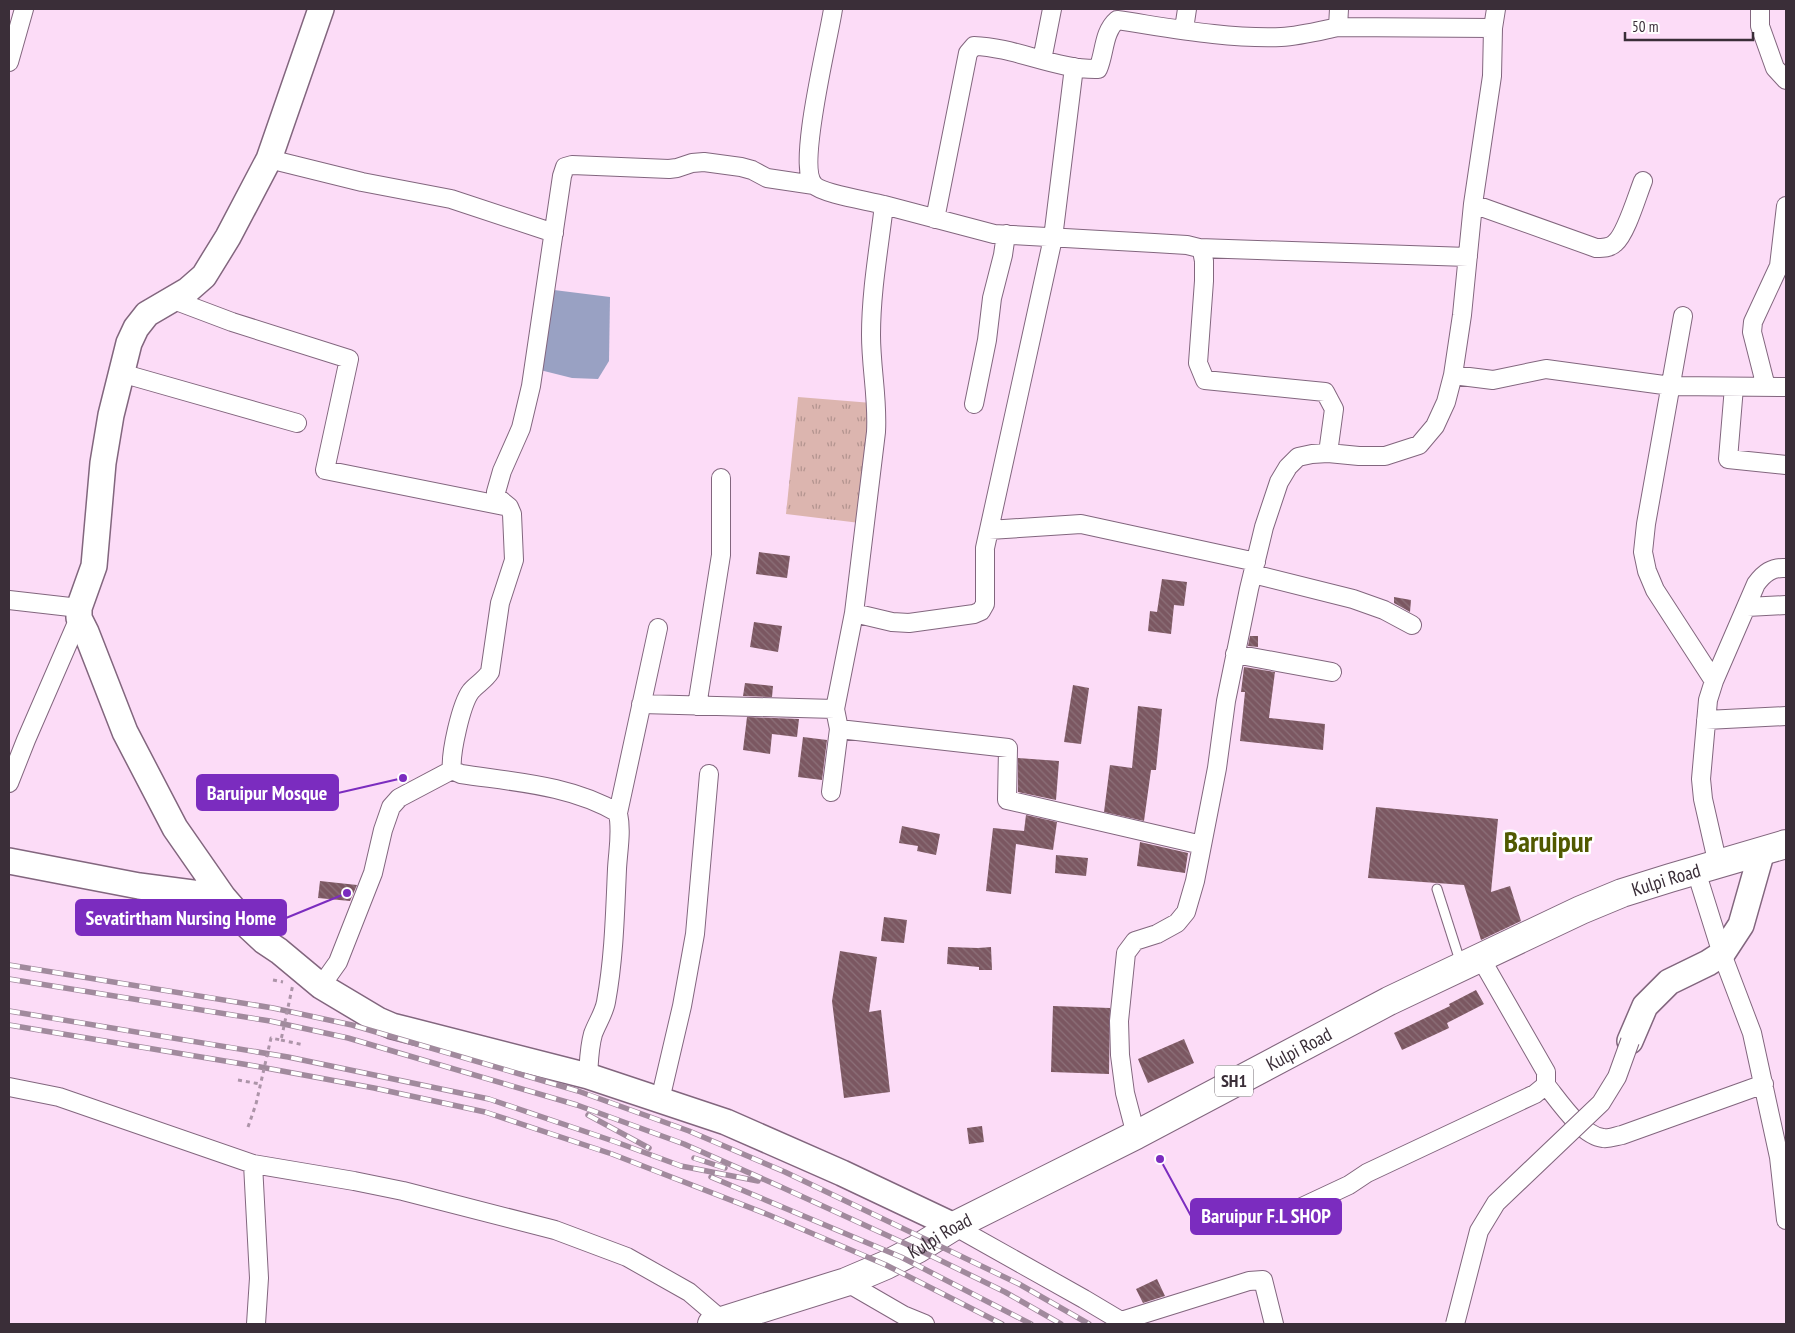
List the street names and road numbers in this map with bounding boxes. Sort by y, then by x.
street label: Kulpi Road [1629,858,1703,901]
street label: Kulpi Road [1262,1022,1336,1076]
road number: SH1 [1215,1066,1253,1096]
street label: Kulpi Road [903,1207,975,1264]

